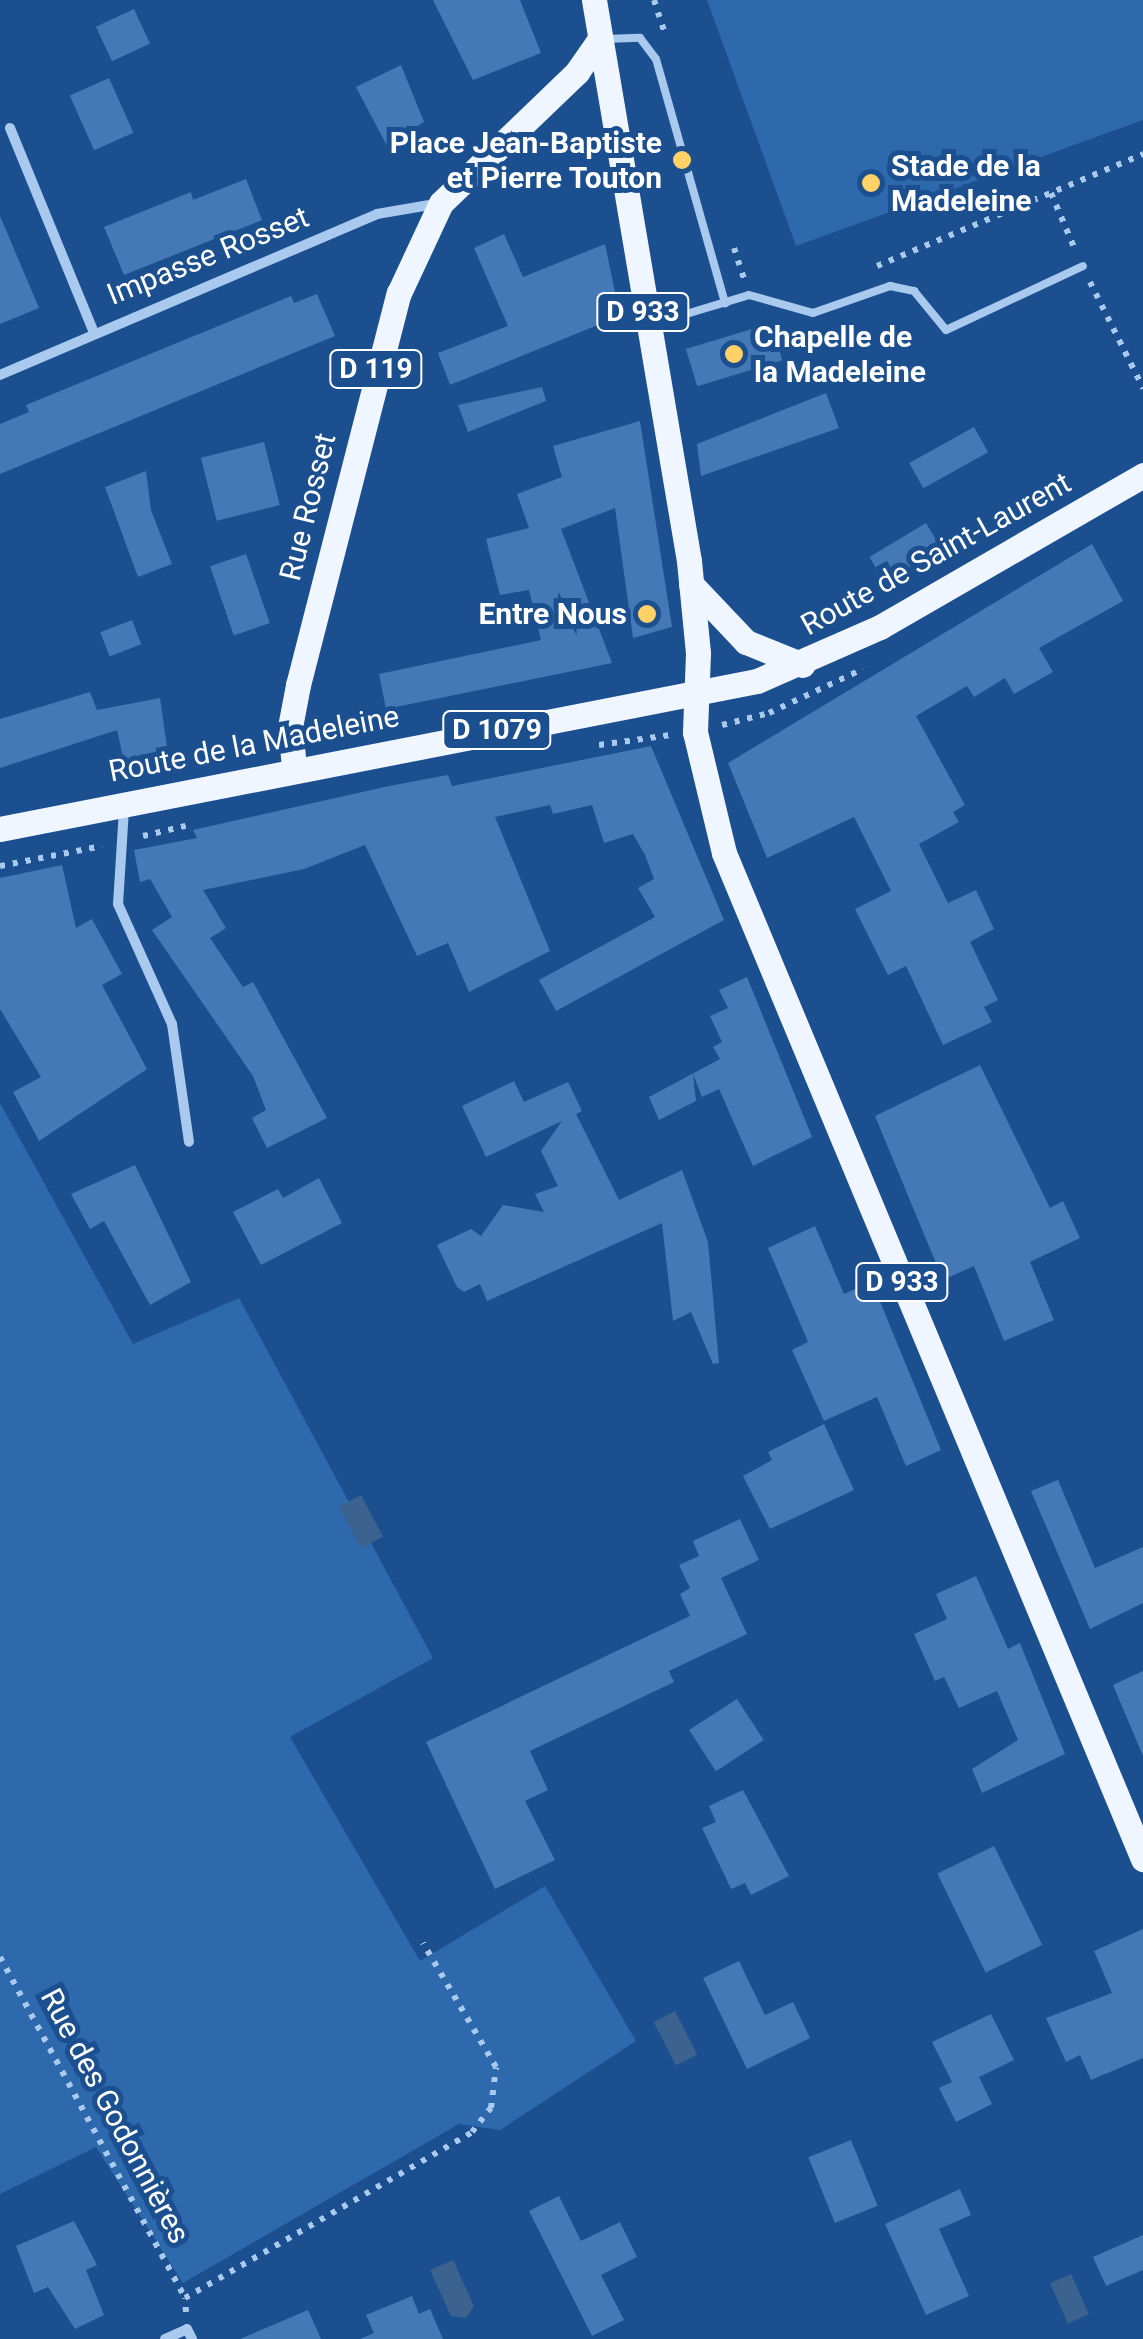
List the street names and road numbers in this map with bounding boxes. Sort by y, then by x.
street label: Impasse Rosset [102,199,314,313]
road number: D 933 [596,289,690,335]
road number: D 119 [328,346,424,392]
street label: Rue Rosset [272,430,344,584]
street label: Route de Saint-Laurent [795,465,1077,643]
street label: Route de la Madeleine [106,698,402,790]
road number: D 1079 [442,707,552,753]
road number: D 933 [854,1259,950,1305]
street label: Rue des Godonnières [33,1982,197,2250]

